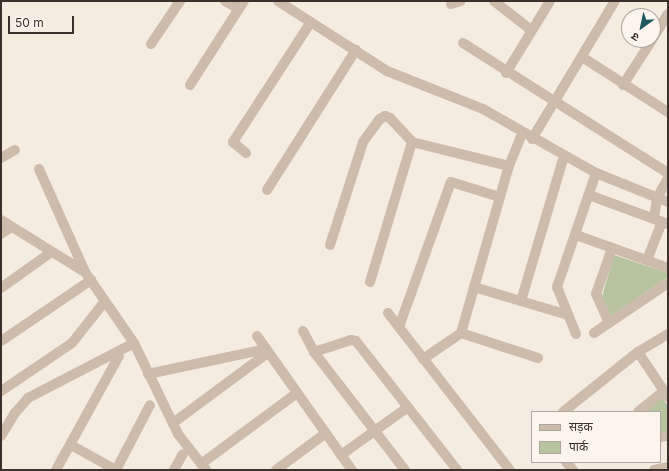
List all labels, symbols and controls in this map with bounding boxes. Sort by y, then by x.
scale bar [10,8,76,34]
north arrow [621,8,661,48]
text: 50 m [15,15,44,30]
text: उ [628,30,642,45]
legend [531,411,661,463]
text: सड़क [569,419,593,434]
text: पार्क [569,439,588,454]

